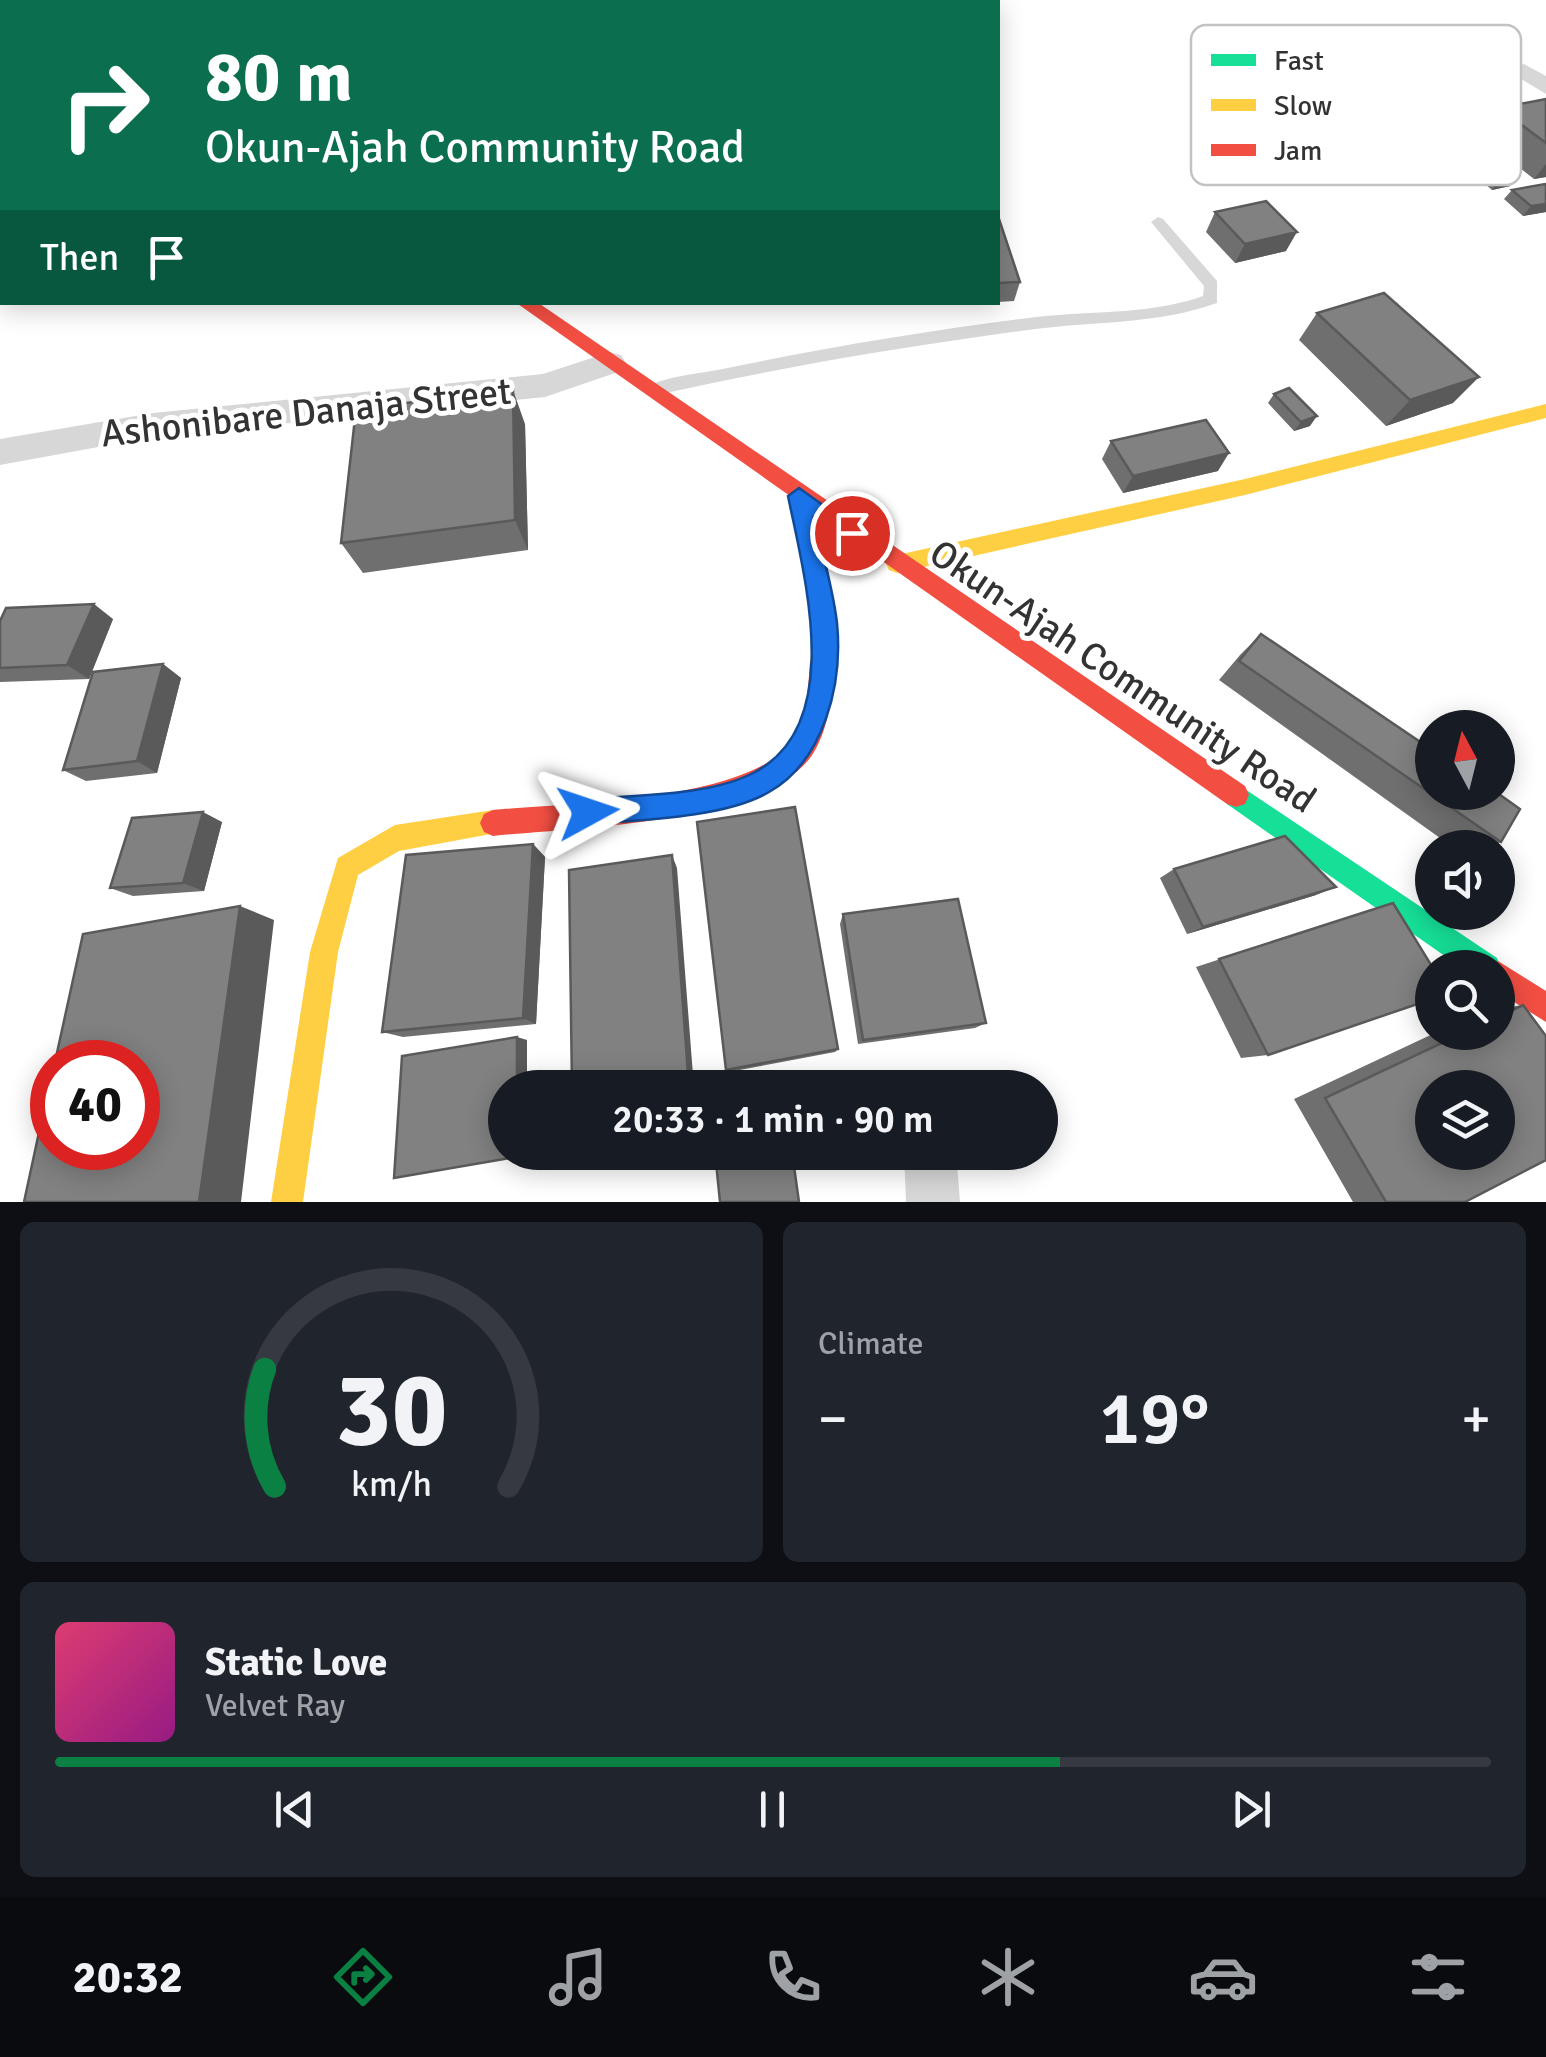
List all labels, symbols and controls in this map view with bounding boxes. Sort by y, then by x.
legend [1191,25,1521,185]
text: 80 m [205,34,353,120]
icon: right [40,40,170,170]
text: Fast [1274,44,1324,78]
text: Slow [1274,89,1332,123]
text: Okun-Ajah Community Road [205,120,745,175]
text: Jam [1274,134,1322,168]
icon: arrive [139,230,194,285]
text: Then [40,234,119,281]
street label: Ashonibare Danaja Street [99,368,513,457]
pin [810,491,895,576]
icon: arrive [825,506,880,561]
street label: Okun-Ajah Community Road [921,529,1325,823]
north arrow [1415,710,1515,810]
map controls [1415,710,1515,1170]
position arrow [536,760,640,864]
button: sound [1415,830,1515,930]
button: search [1415,950,1515,1050]
speed limit sign: 40 [30,1040,160,1170]
button: layers [1415,1070,1515,1170]
text: 20:33 · 1 min · 90 m [612,1096,934,1143]
text: Climate [818,1324,924,1363]
text: 30 [335,1346,448,1474]
text: 19° [1100,1372,1209,1465]
text: − [818,1385,848,1453]
text: + [1461,1385,1491,1453]
text: km/h [351,1462,432,1506]
text: Static Love [205,1639,387,1686]
text: Velvet Ray [205,1686,345,1725]
icon: previous [267,1782,322,1837]
icon: pause [745,1782,800,1837]
icon: next [1224,1782,1279,1837]
icon: directions [328,1942,398,2012]
icon: music [543,1942,613,2012]
icon: phone [758,1942,828,2012]
icon: climate [973,1942,1043,2012]
icon: car [1188,1942,1258,2012]
icon: filters [1403,1942,1473,2012]
text: 20:32 [73,1950,183,2005]

